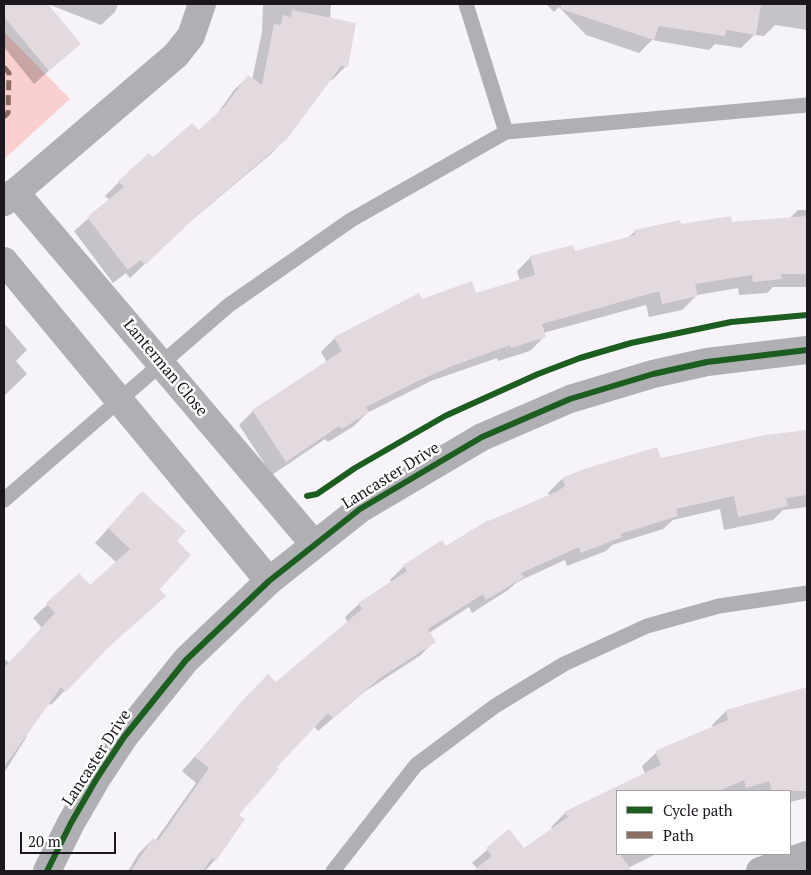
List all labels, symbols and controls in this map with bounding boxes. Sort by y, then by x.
street label: Lanterman Close [119,316,211,420]
street label: Lancaster Drive [339,438,443,514]
street label: Lancaster Drive [59,706,135,810]
legend [616,790,791,855]
text: Cycle path [663,800,733,820]
scale bar [22,822,119,854]
text: Path [663,825,694,845]
text: 20 m [28,831,61,851]

